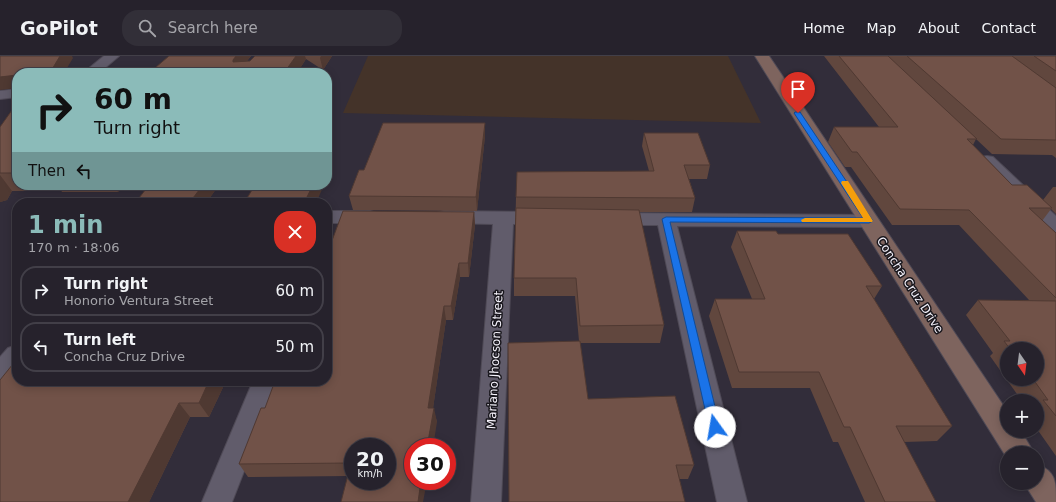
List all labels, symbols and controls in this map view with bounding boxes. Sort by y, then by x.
search box [122,10,402,46]
text: GoPilot [20,17,98,39]
icon: search [136,17,158,39]
text: Search here [168,19,258,37]
text: Home [803,20,845,36]
text: Map [867,20,896,36]
text: About [918,20,960,36]
text: Contact [982,20,1036,36]
pin [781,72,815,113]
icon: arrive [787,78,809,100]
text: 60 m [94,83,172,116]
icon: right [28,84,80,136]
text: Turn right [94,117,180,138]
icon: left [73,160,95,182]
text: Then [28,162,65,180]
text: 1 min [28,211,103,239]
button: close [274,211,316,253]
street label: Concha Cruz Drive [874,234,946,336]
text: 170 m · 18:06 [28,240,119,255]
text: Turn right [64,275,148,293]
icon: right [30,280,52,302]
text: 60 m [276,282,314,300]
street label: Mariano Jhocson Street [484,290,506,430]
text: Honorio Ventura Street [64,293,213,308]
text: Turn left [64,331,136,349]
icon: left [30,336,52,358]
text: 50 m [276,338,314,356]
north arrow [1000,342,1044,386]
map controls [1000,342,1044,490]
text: Concha Cruz Drive [64,349,185,364]
button: + [1000,394,1044,438]
position arrow [694,406,736,448]
speed limit sign: 30 [404,438,456,490]
button: − [1000,446,1044,490]
text: 20 [356,447,384,471]
text: km/h [357,468,383,479]

